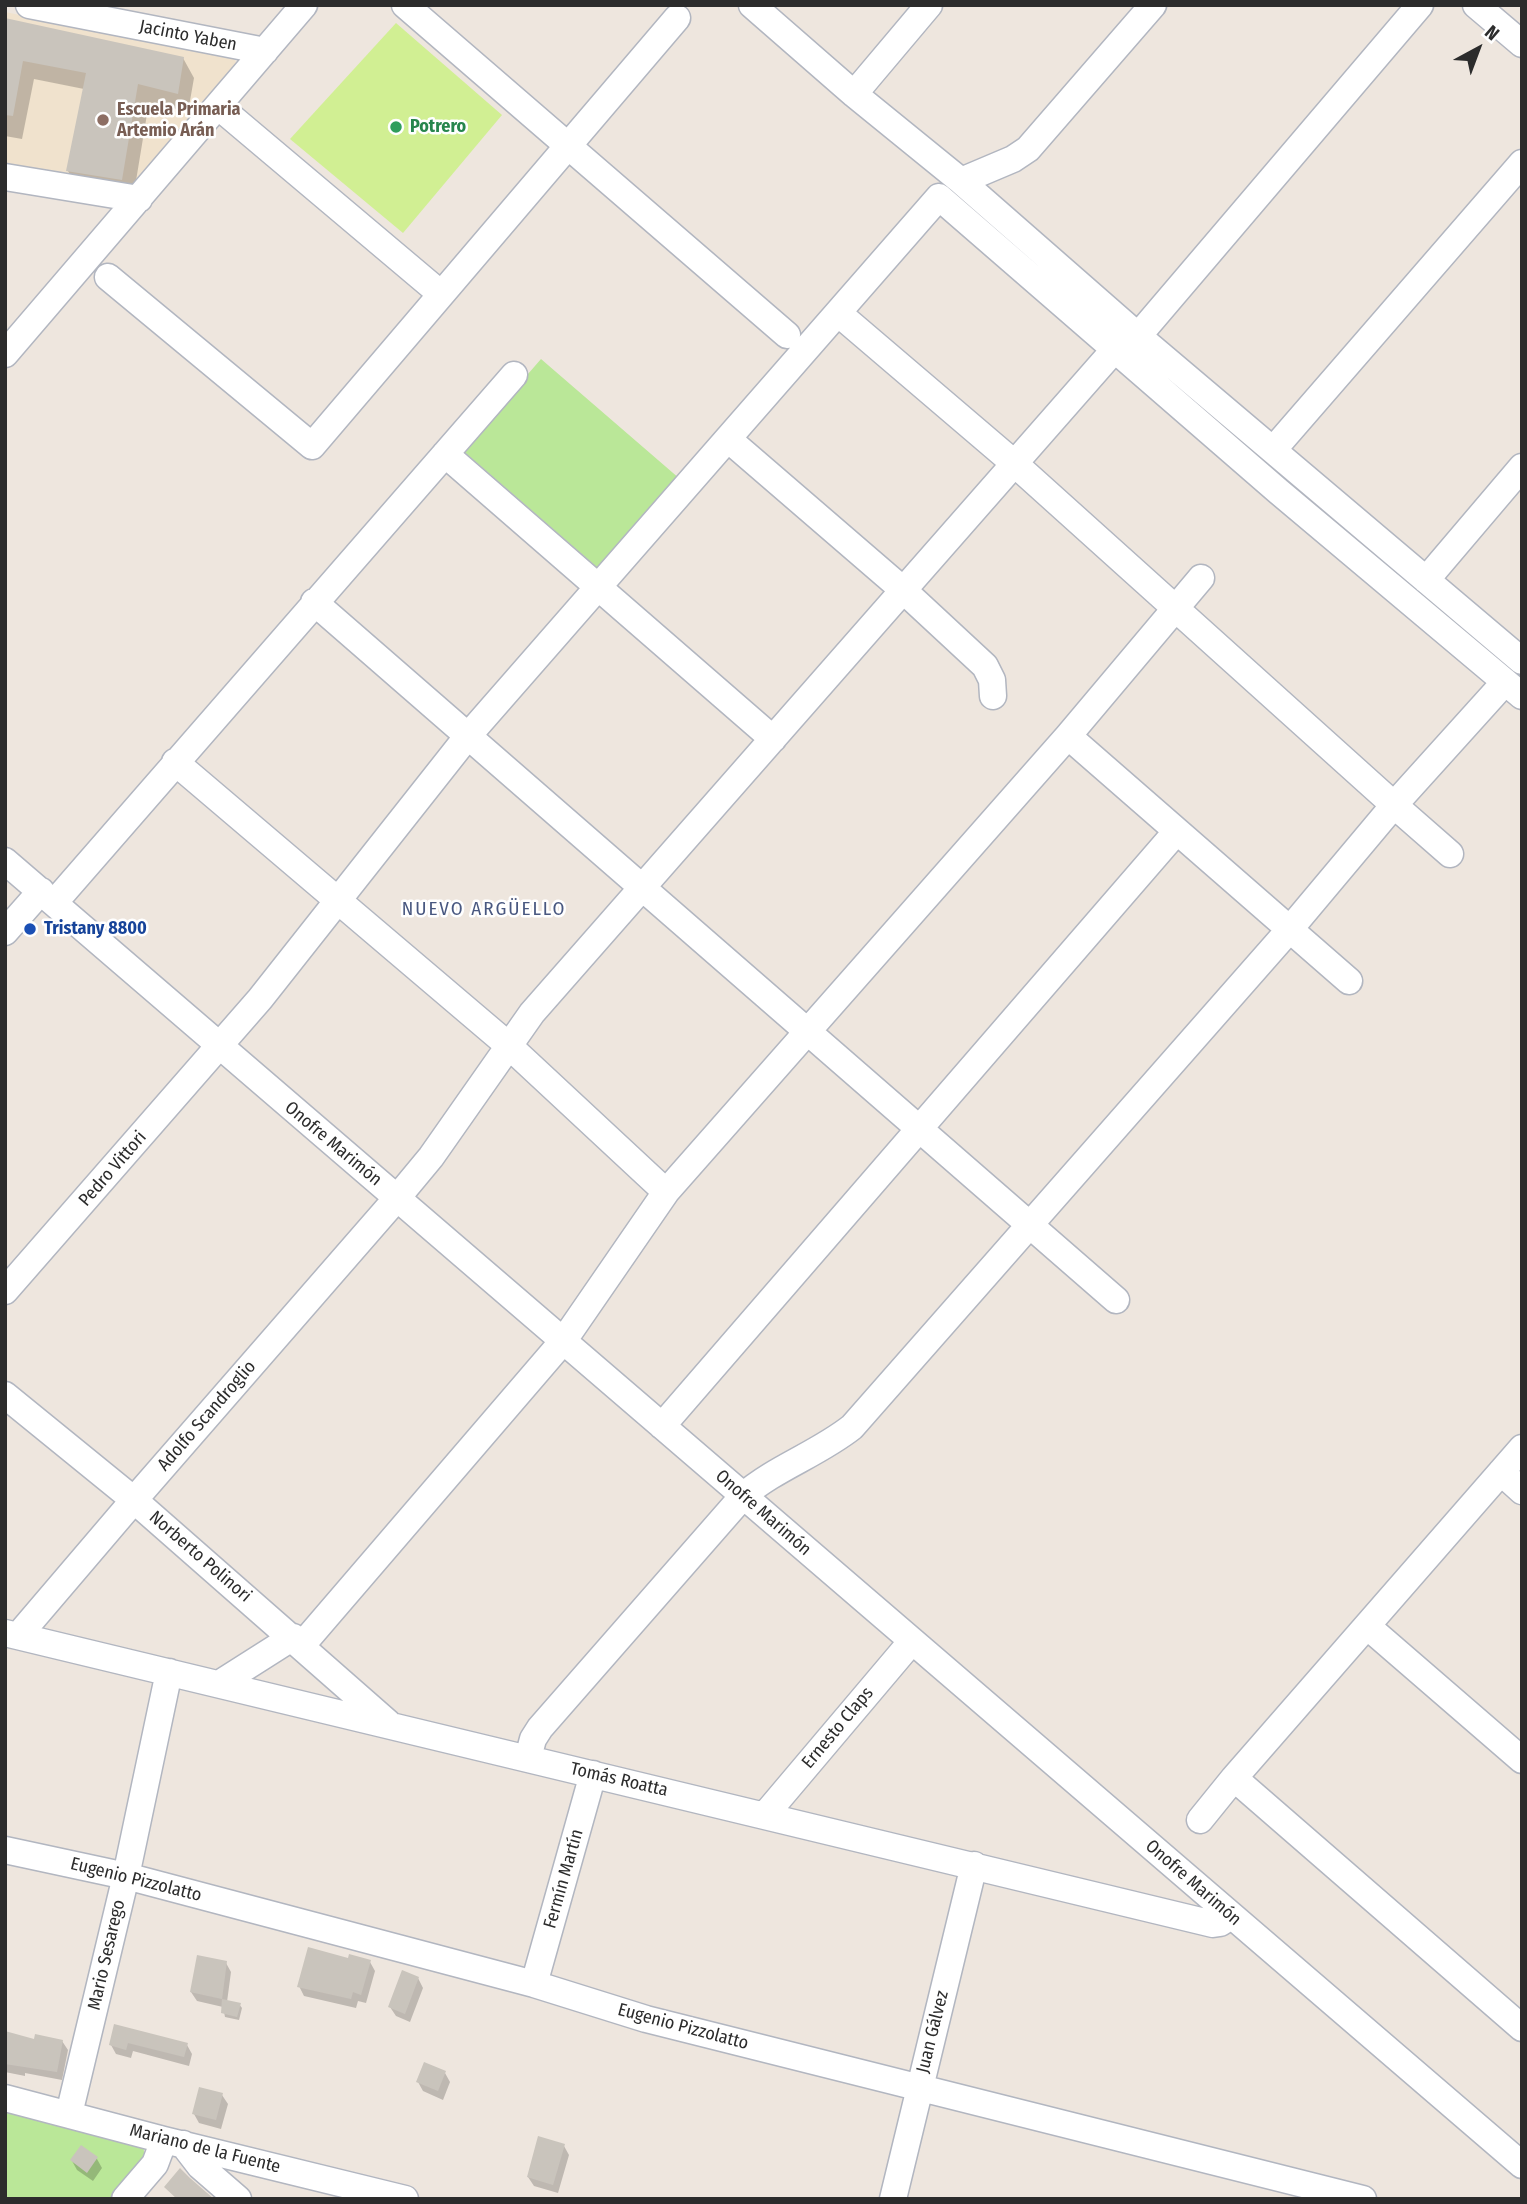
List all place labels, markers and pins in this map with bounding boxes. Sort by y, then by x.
place label: Escuela Primaria Artemio Arán [117,99,241,142]
marker: Escuela Primaria Artemio Arán [95,112,111,128]
place label: Potrero [410,116,466,138]
marker: Potrero [388,119,404,135]
place label: Tristany 8800 [44,918,147,940]
marker: Tristany 8800 [22,921,38,937]

